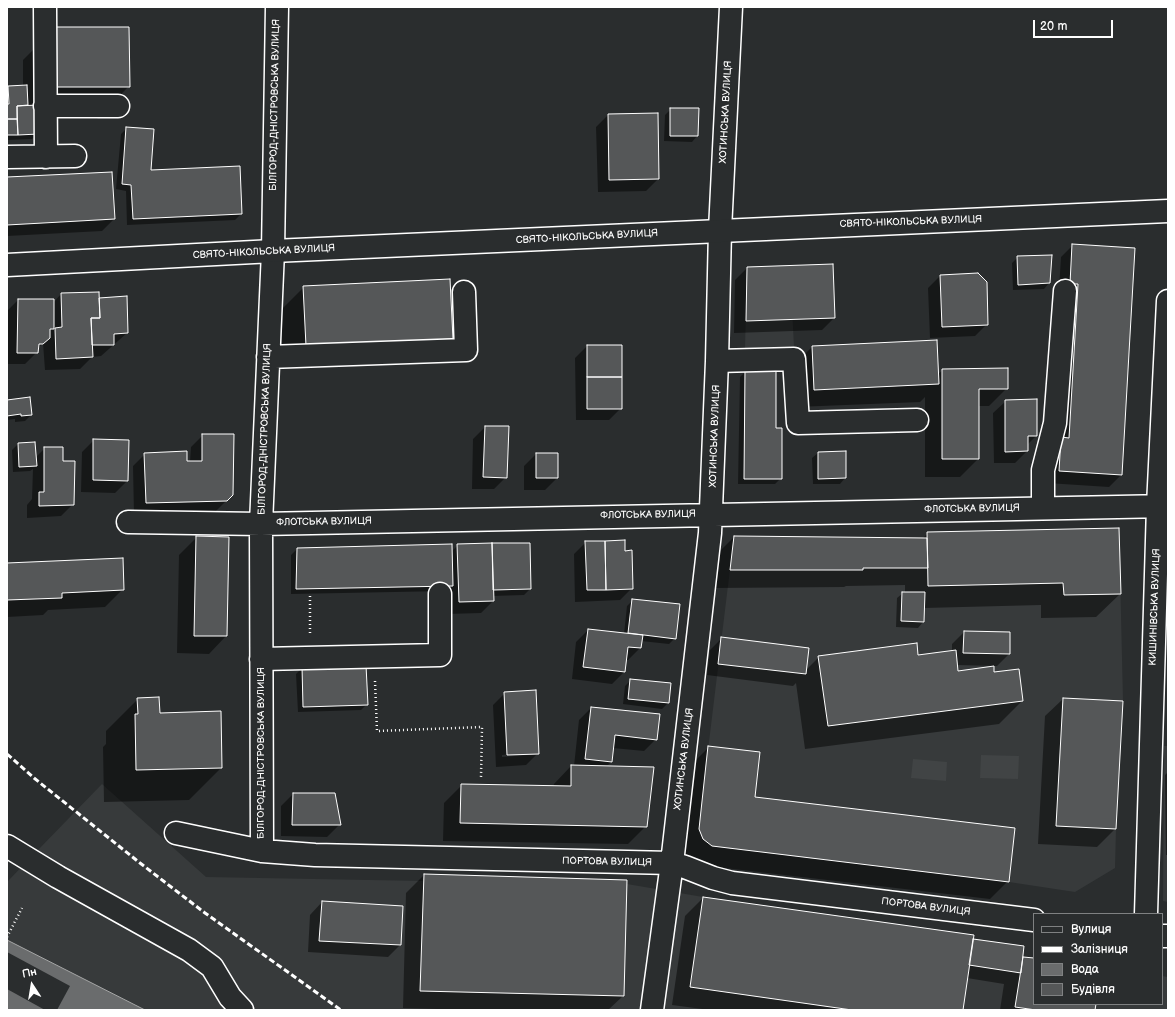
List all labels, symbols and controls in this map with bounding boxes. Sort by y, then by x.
scale bar [1035,12,1115,38]
street label: БІЛГОРОД-ДНІСТРОВСЬКА ВУЛИЦЯ [268,19,282,191]
text: 20 m [1040,19,1067,34]
street label: ХОТИНСЬКА ВУЛИЦЯ [717,60,735,164]
street label: СВЯТО-НІКОЛЬСЬКА ВУЛИЦЯ [839,214,983,230]
street label: СВЯТО-НІКОЛЬСЬКА ВУЛИЦЯ [515,227,659,247]
street label: СВЯТО-НІКОЛЬСЬКА ВУЛИЦЯ [192,242,336,262]
street label: БІЛГОРОД-ДНІСТРОВСЬКА ВУЛИЦЯ [256,343,274,515]
street label: ХОТИНСЬКА ВУЛИЦЯ [707,384,723,488]
street label: ФЛОТСЬКА ВУЛИЦЯ [924,502,1020,516]
street label: ФЛОТСЬКА ВУЛИЦЯ [600,508,696,522]
street label: ФЛОТСЬКА ВУЛИЦЯ [276,515,372,529]
street label: КИШИНІВСЬКА ВУЛИЦЯ [1147,548,1163,666]
street label: БІЛГОРОД-ДНІСТРОВСЬКА ВУЛИЦЯ [255,667,267,839]
street label: ХОТИНСЬКА ВУЛИЦЯ [672,707,696,811]
street label: ПОРТОВА ВУЛИЦЯ [562,855,652,869]
street label: ПОРТОВА ВУЛИЦЯ [881,896,971,918]
legend [1033,913,1163,1005]
text: Вулиця [1071,922,1111,937]
text: Залізниця [1071,942,1128,957]
text: Вода [1071,962,1099,977]
north arrow [12,965,52,1005]
text: Пн [21,965,38,981]
text: Будівля [1071,982,1115,997]

